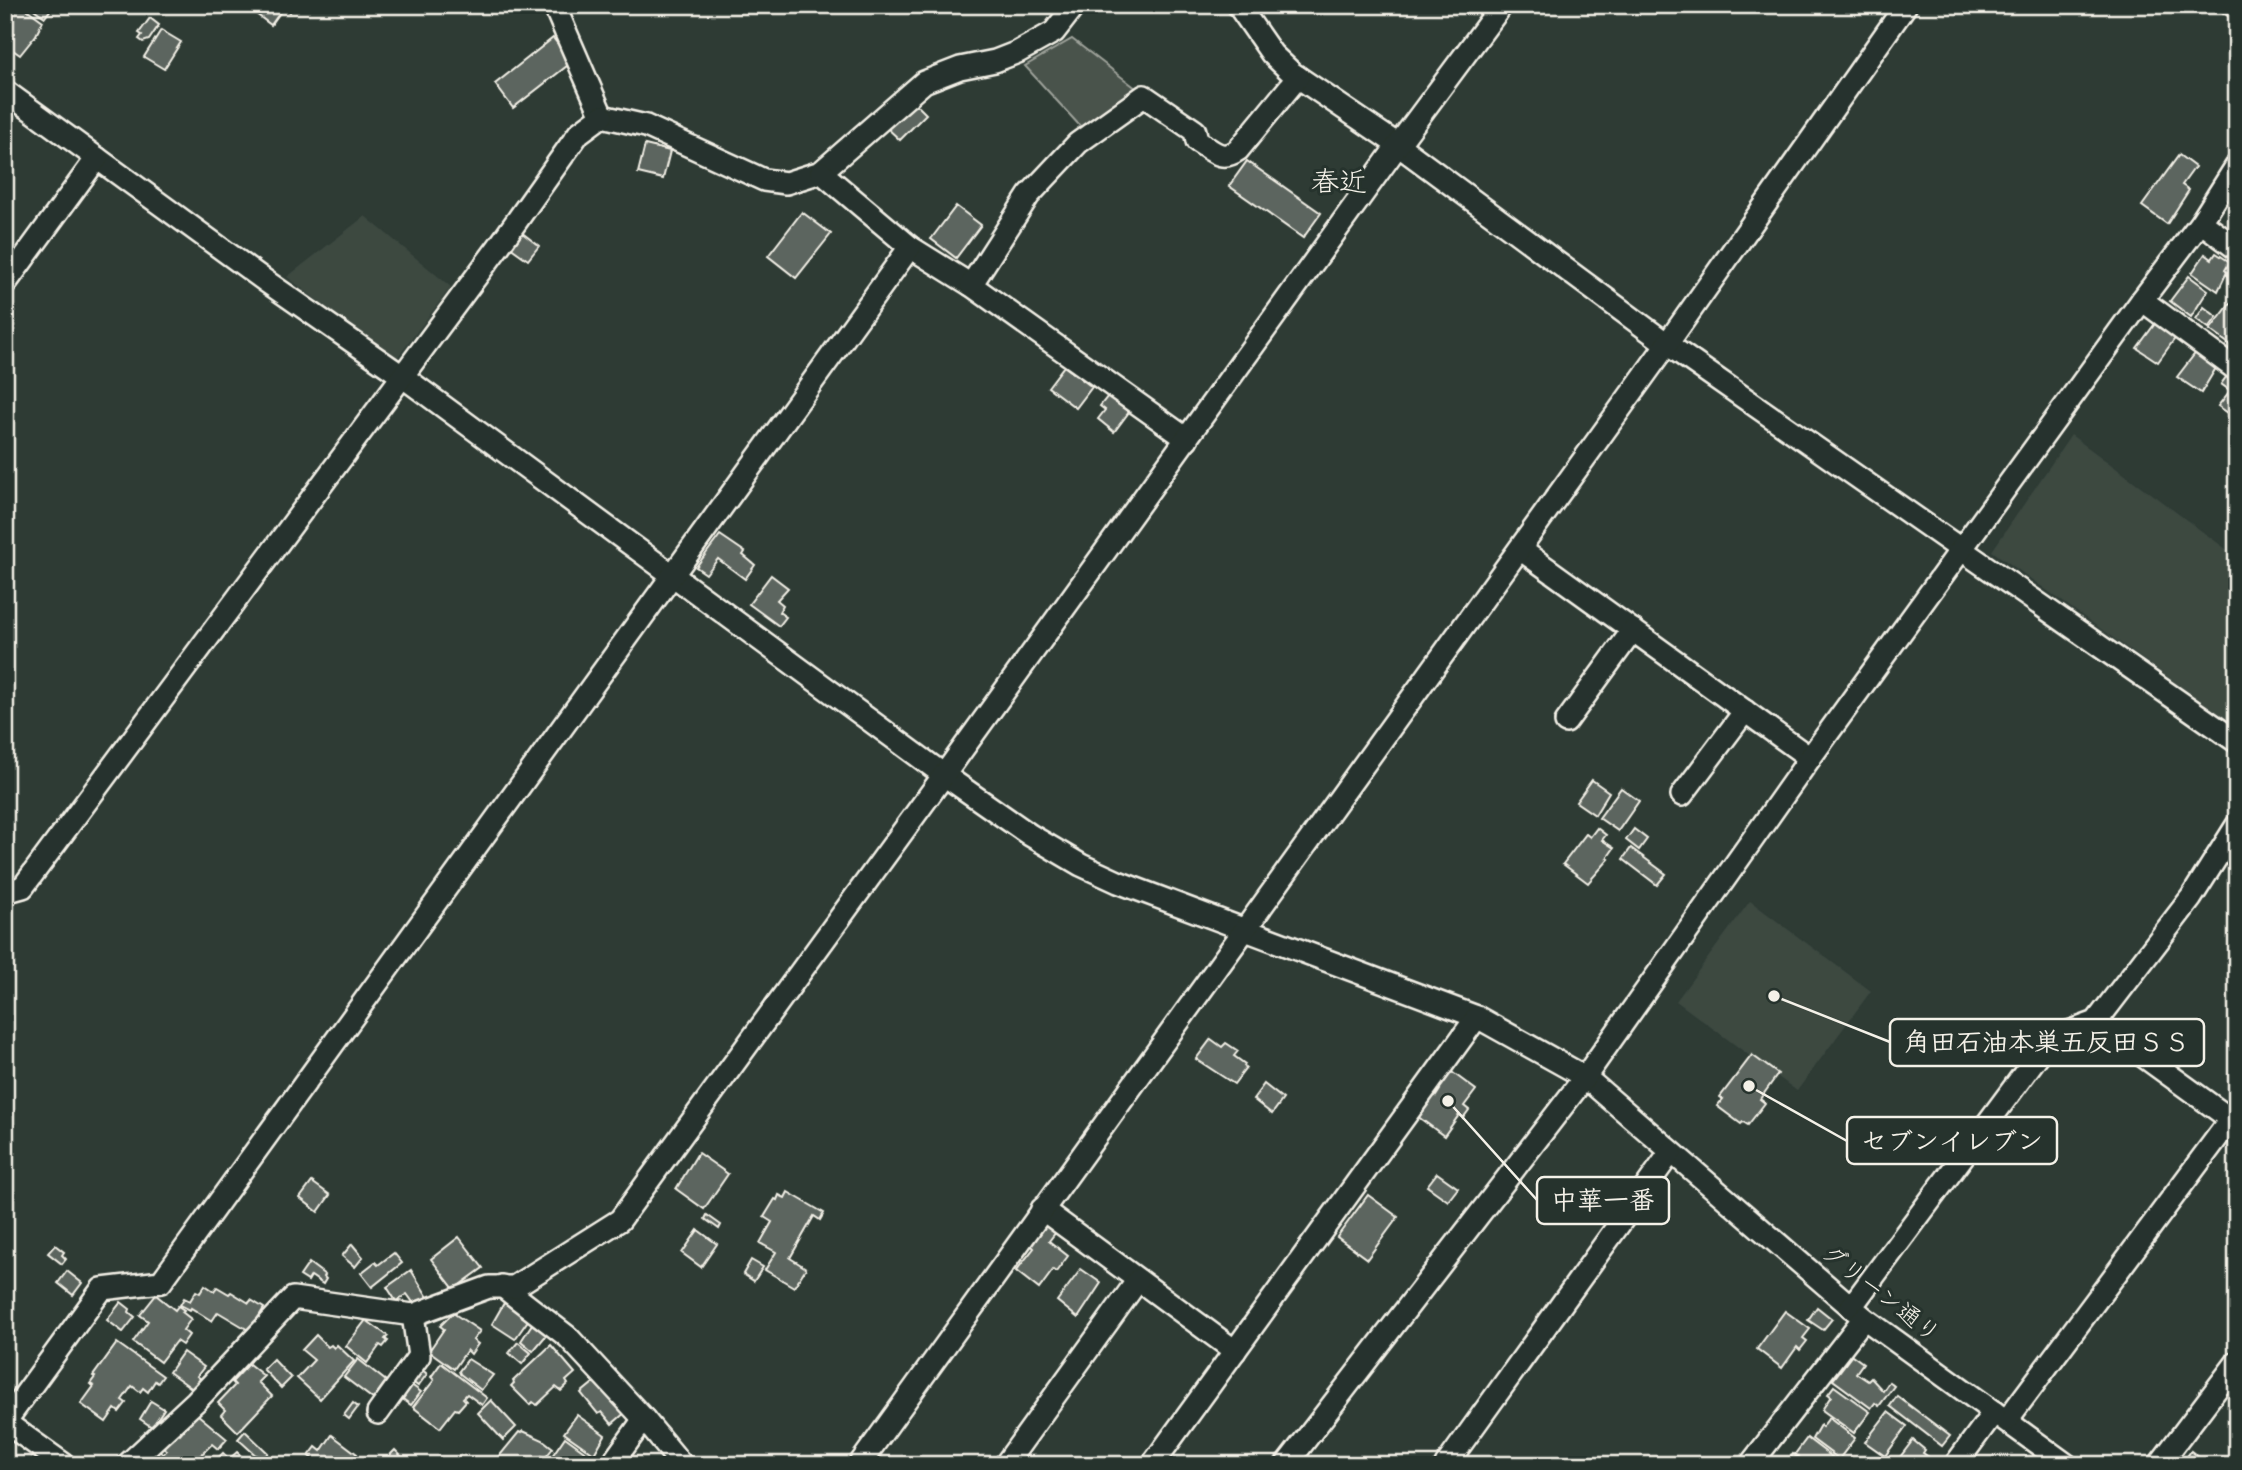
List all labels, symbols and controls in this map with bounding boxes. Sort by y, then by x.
district label: 春近 [1311,158,1367,201]
callout: 角田石油本巣五反田ＳＳ [1890,1019,2204,1066]
text: 角田石油本巣五反田ＳＳ [1904,1021,2190,1060]
callout: セブンイレブン [1847,1117,2057,1164]
text: セブンイレブン [1861,1120,2043,1159]
callout: 中華一番 [1537,1177,1669,1224]
text: 中華一番 [1551,1179,1655,1218]
street label: グリーン通り [1815,1233,1949,1349]

